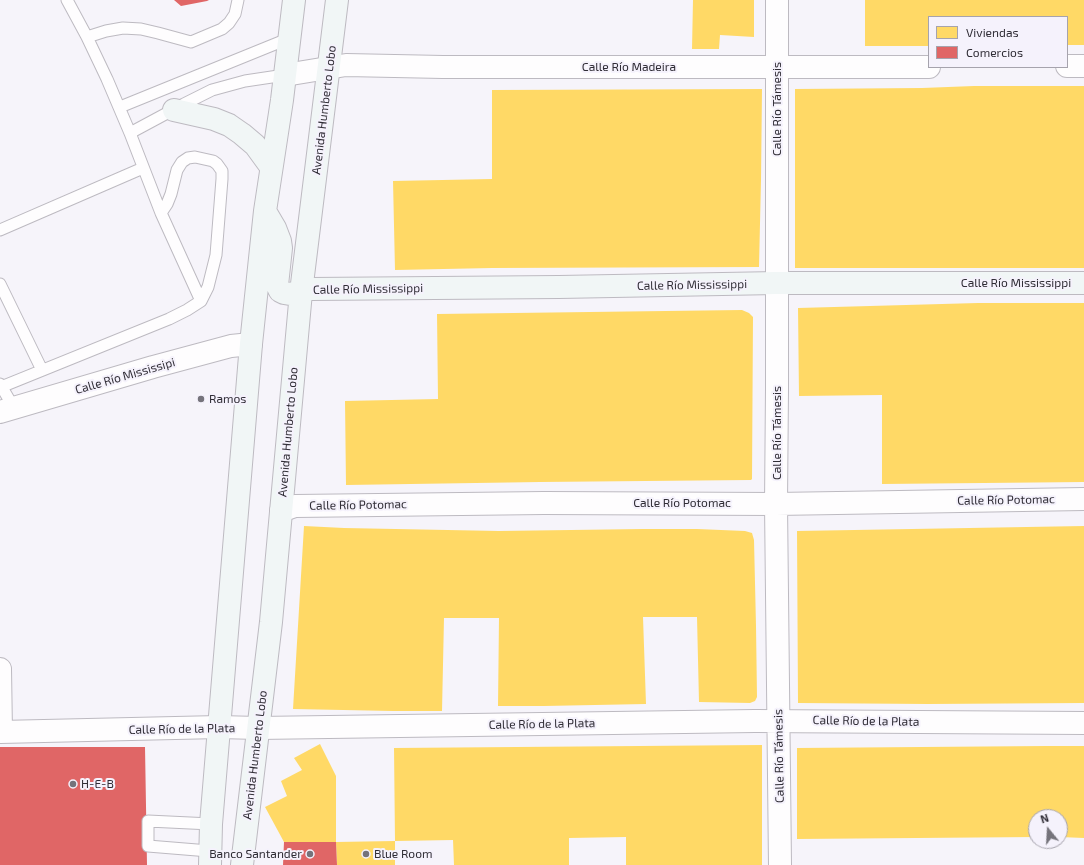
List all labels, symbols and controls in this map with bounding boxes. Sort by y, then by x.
legend [928,16,1068,68]
text: Viviendas [966,25,1019,39]
street label: Avenida Humberto Lobo [309,45,339,175]
text: Comercios [966,45,1023,59]
street label: Calle Río Madeira [582,60,676,74]
street label: Calle Río Támesis [770,62,784,156]
street label: Calle Río Mississippi [961,276,1071,290]
street label: Calle Río Mississippi [637,277,747,293]
street label: Calle Río Mississippi [313,281,423,297]
street label: Calle Río Mississipi [73,355,177,397]
street label: Avenida Humberto Lobo [275,367,301,497]
street label: Calle Río Támesis [770,386,784,480]
place label: Ramos [209,392,246,406]
marker: Ramos [196,394,206,404]
street label: Calle Río Potomac [957,492,1055,508]
street label: Calle Río Potomac [633,496,731,510]
street label: Calle Río Potomac [309,497,407,513]
street label: Avenida Humberto Lobo [240,690,270,820]
street label: Calle Río Támesis [771,709,787,803]
street label: Calle Río de la Plata [812,713,920,729]
street label: Calle Río de la Plata [488,716,596,732]
street label: Calle Río de la Plata [128,721,236,737]
place label: H-E-B [81,777,114,791]
marker: H-E-B [68,779,78,789]
north arrow [1028,809,1068,849]
text: N [1039,811,1050,825]
place label: Banco Santander [209,847,302,861]
place label: Blue Room [374,847,432,861]
marker: Banco Santander [305,849,315,859]
marker: Blue Room [361,849,371,859]

